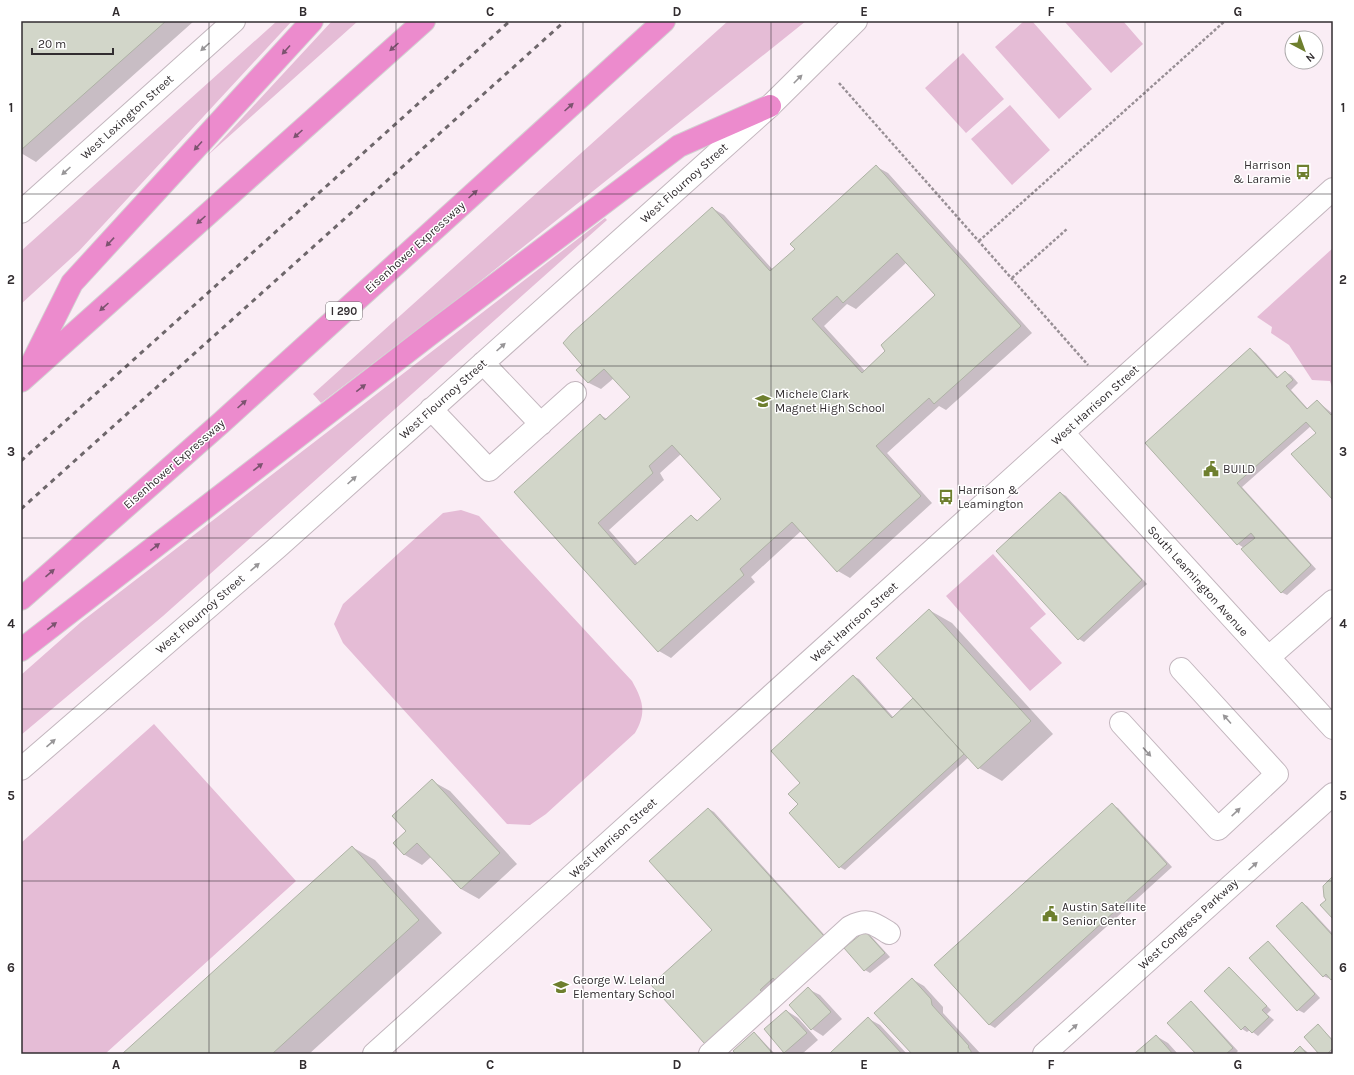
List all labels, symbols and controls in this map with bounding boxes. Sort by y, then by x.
text: A [112,4,120,19]
text: B [299,4,307,19]
text: C [486,4,494,19]
text: D [673,4,682,19]
text: E [860,4,868,19]
text: F [1047,4,1055,19]
text: G [1234,4,1242,19]
scale bar [32,30,113,56]
north arrow [1284,30,1324,70]
text: 20 m [38,37,66,51]
one-way arrow [200,42,210,52]
one-way arrow [390,42,399,51]
one-way arrow [281,45,290,55]
text: N [1303,50,1317,65]
street label: West Lexington Street [78,71,177,162]
one-way arrow [793,74,803,84]
text: 1 [9,100,13,115]
text: 1 [1341,100,1345,115]
one-way arrow [565,103,574,112]
one-way arrow [292,129,303,138]
street label: West Flournoy Street [637,140,731,226]
one-way arrow [193,141,203,151]
place label: Harrison & Laramie [1233,158,1291,186]
bus stop icon: Harrison & Laramie [1294,163,1312,181]
one-way arrow [61,167,72,176]
one-way arrow [468,190,478,199]
street label: Eisenhower Expressway [362,198,468,296]
one-way arrow [195,216,206,225]
one-way arrow [105,237,115,247]
text: 2 [7,272,15,287]
text: 2 [1339,272,1347,287]
one-way arrow [99,302,109,312]
road number: I 290 [326,302,362,320]
one-way arrow [496,342,506,351]
street label: West Flournoy Street [396,356,490,442]
street label: West Harrison Street [1048,362,1142,448]
one-way arrow [355,384,366,392]
place label: Michele Clark Magnet High School [775,387,885,415]
school or university icon: Michele Clark Magnet High School [754,392,772,410]
one-way arrow [237,399,247,409]
street label: Eisenhower Expressway [120,416,228,512]
text: 3 [7,444,15,459]
text: 3 [1339,444,1347,459]
public building icon: BUILD [1202,460,1220,478]
place label: BUILD [1223,462,1255,476]
one-way arrow [252,463,263,472]
one-way arrow [347,476,357,485]
place label: Harrison & Leamington [958,483,1024,511]
bus stop icon: Harrison & Leamington [937,488,955,506]
street label: South Leamington Avenue [1145,523,1251,639]
one-way arrow [149,542,160,551]
one-way arrow [250,562,260,571]
one-way arrow [45,569,56,578]
street label: West Flournoy Street [153,571,248,656]
street label: West Harrison Street [807,579,901,665]
text: 4 [7,616,15,631]
text: 4 [1339,616,1347,631]
one-way arrow [46,622,57,630]
one-way arrow [1222,714,1231,724]
one-way arrow [46,739,55,748]
one-way arrow [1142,747,1152,757]
text: 5 [7,788,15,803]
text: 5 [1339,788,1347,803]
street label: West Harrison Street [566,795,660,881]
one-way arrow [1231,807,1242,816]
one-way arrow [1248,862,1257,871]
street label: West Congress Parkway [1135,875,1241,972]
place label: Austin Satellite Senior Center [1062,900,1146,928]
public building icon: Austin Satellite Senior Center [1041,905,1059,923]
text: 6 [7,960,15,975]
text: 6 [1339,960,1347,975]
place label: George W. Leland Elementary School [573,973,675,1001]
school or university icon: George W. Leland Elementary School [552,978,570,996]
one-way arrow [1068,1024,1077,1033]
text: A [112,1057,120,1072]
text: B [299,1057,307,1072]
text: C [486,1057,494,1072]
text: D [673,1057,682,1072]
text: E [860,1057,868,1072]
text: F [1047,1057,1055,1072]
text: G [1234,1057,1242,1072]

